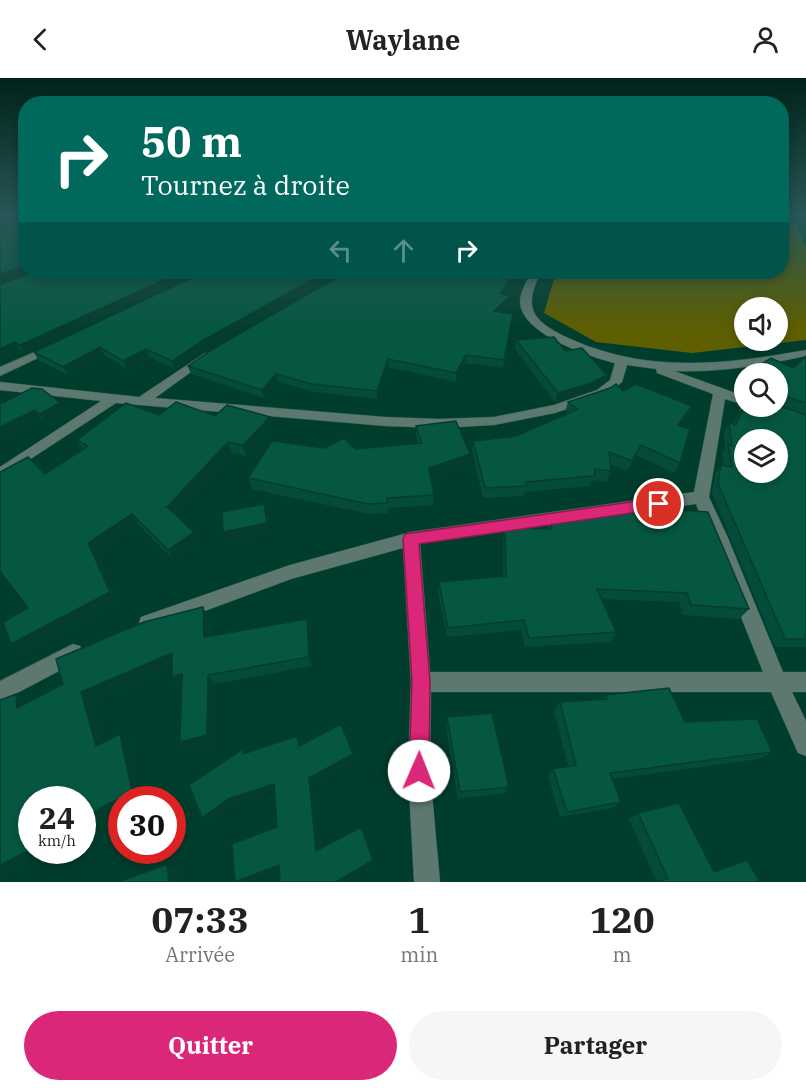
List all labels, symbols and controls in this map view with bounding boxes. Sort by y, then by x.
text: Waylane [346,22,460,57]
icon: back [24,23,57,56]
icon: person [749,23,782,56]
text: 50 m [141,114,242,169]
icon: right [42,120,120,198]
text: Tournez à droite [141,167,350,202]
icon: left [324,234,357,267]
icon: ahead [387,234,420,267]
icon: right [450,234,483,267]
map controls [734,297,788,483]
button: sound [734,297,788,351]
button: search [734,363,788,417]
button: layers [734,429,788,483]
pin [633,478,684,529]
icon: arrive [642,487,675,520]
position arrow [387,739,451,803]
speed limit sign: 30 [108,786,186,864]
text: 24 [39,798,75,837]
text: km/h [38,831,76,850]
text: 07:33 [151,896,249,943]
text: 1 [408,896,430,943]
text: 120 [590,896,655,943]
text: Arrivée [165,941,235,968]
text: min [400,941,438,968]
text: m [613,941,632,968]
button: Quitter [24,1011,397,1080]
button: Partager [409,1011,782,1080]

